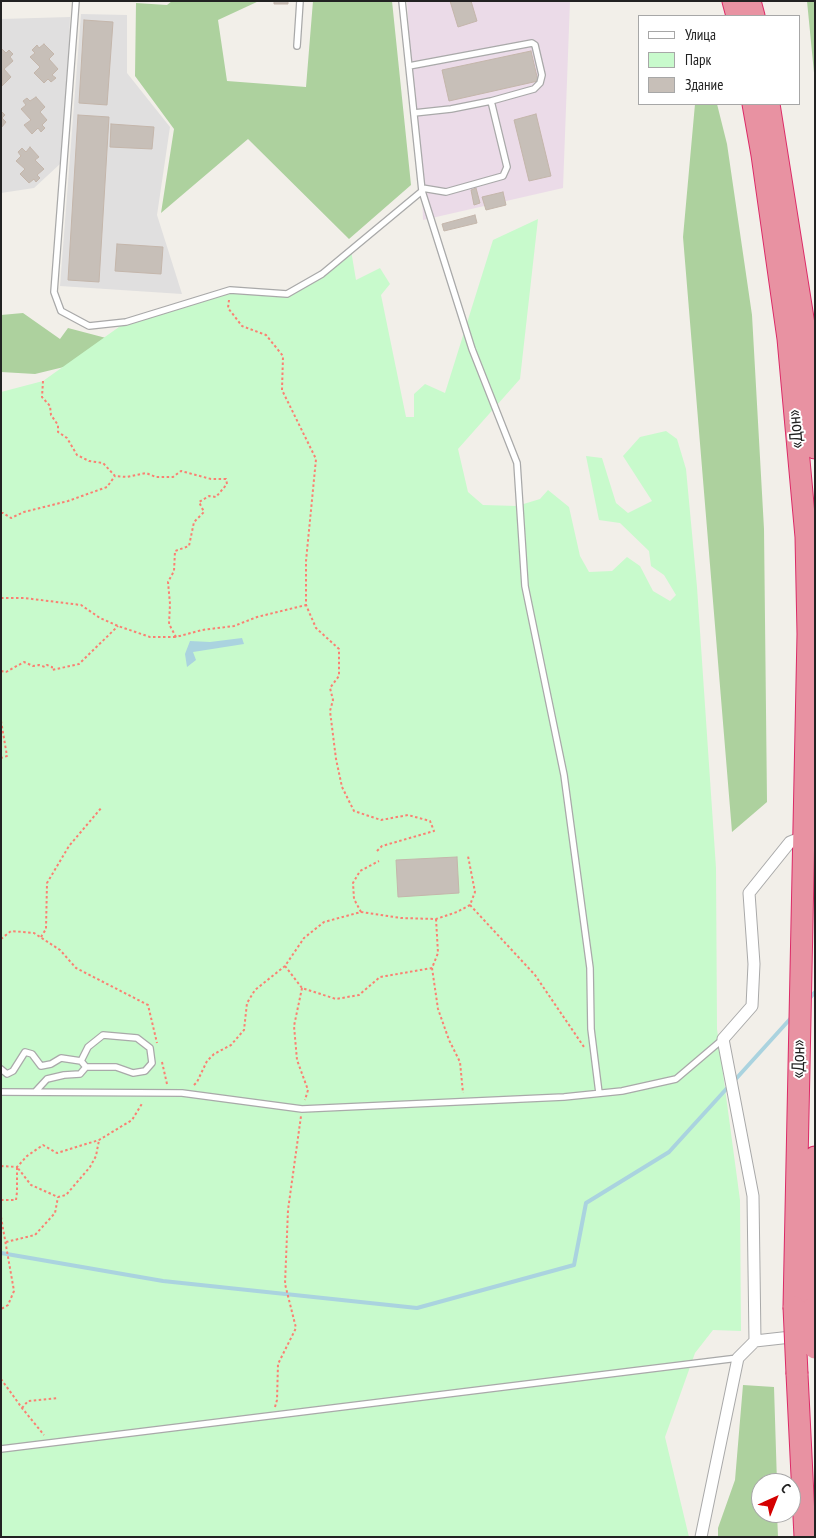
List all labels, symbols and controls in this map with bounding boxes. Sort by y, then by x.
legend [638,15,801,105]
text: Улица [685,25,716,44]
text: Парк [685,50,711,69]
text: Здание [685,75,723,94]
street label: «Дон» [784,409,808,449]
street label: «Дон» [788,1039,810,1079]
north arrow [751,1473,801,1523]
text: С [777,1479,794,1497]

